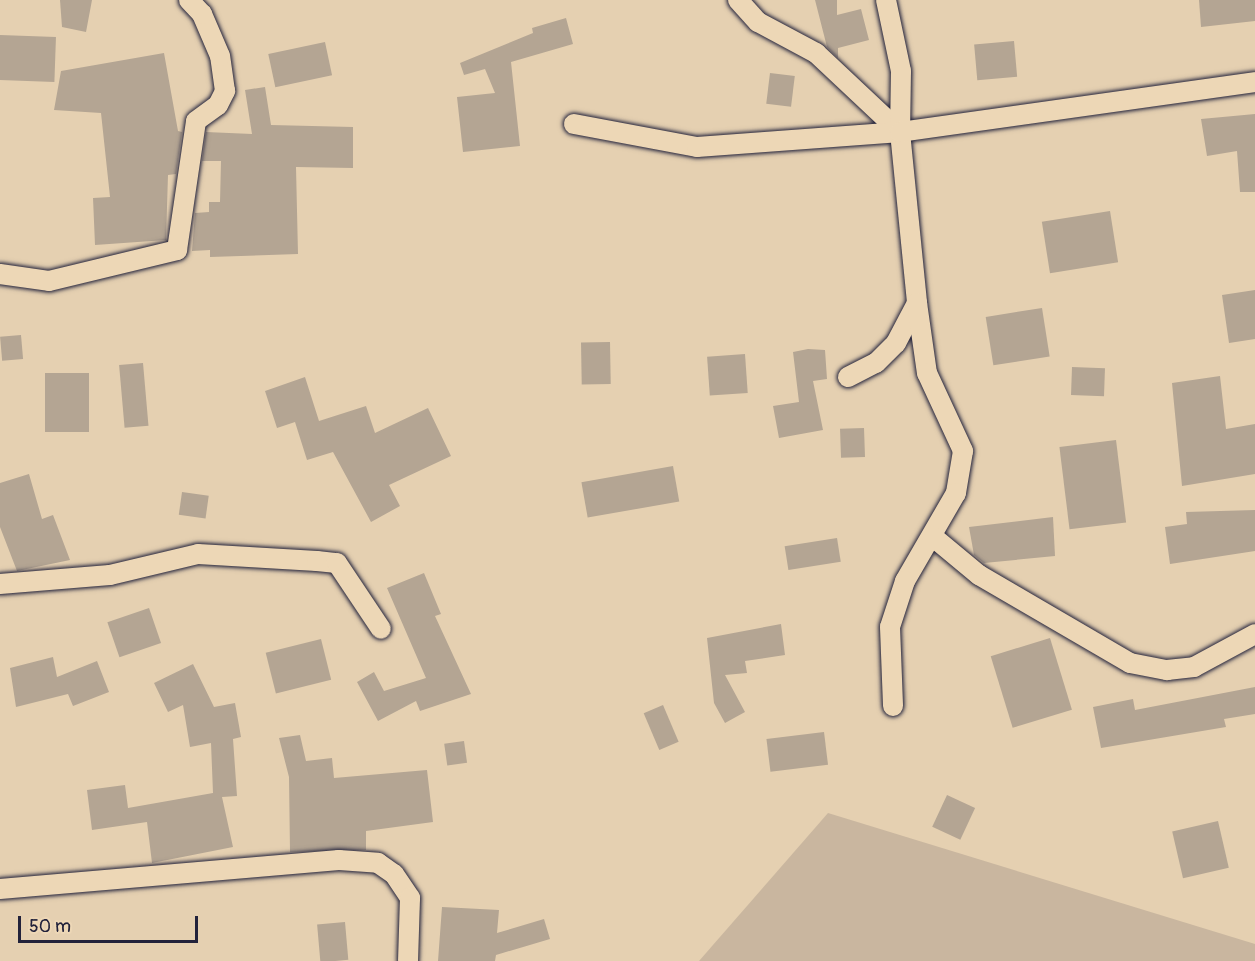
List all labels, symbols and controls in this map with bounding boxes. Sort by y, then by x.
scale bar [21,904,201,942]
text: 50 m [29,915,71,938]

